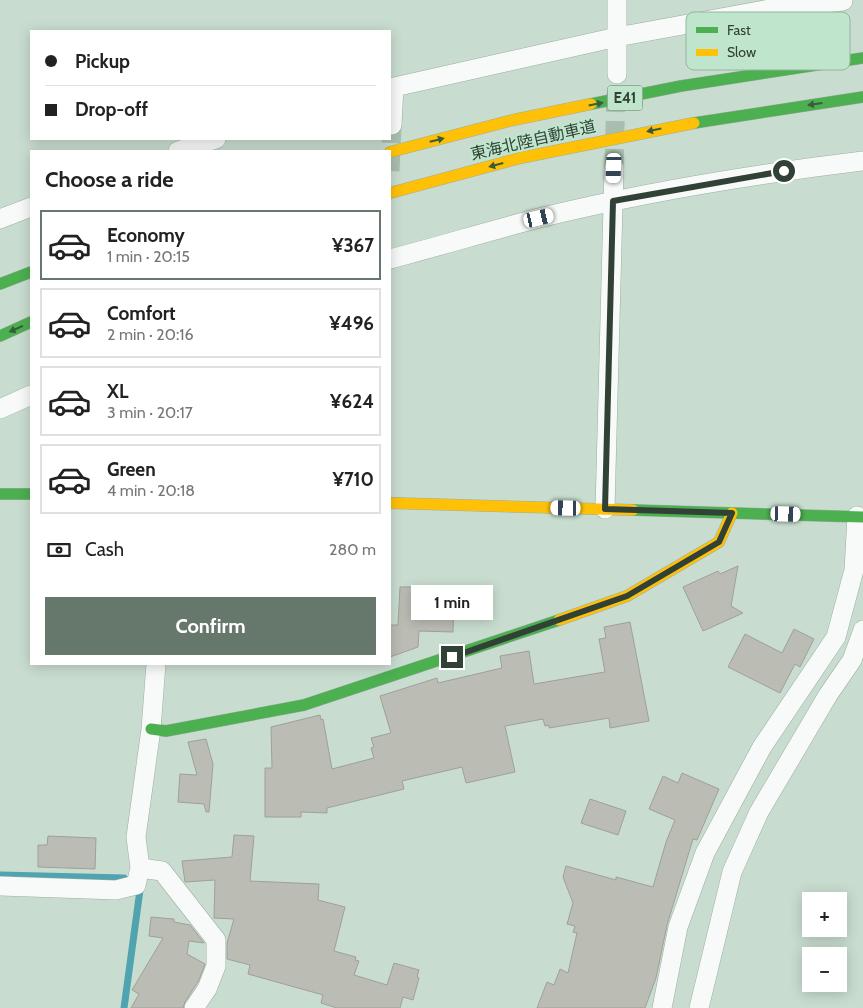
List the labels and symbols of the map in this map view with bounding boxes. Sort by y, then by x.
legend [686,12,850,70]
text: Fast [727,21,751,39]
text: Slow [727,43,756,61]
road number: E41 [608,86,642,110]
one-way arrow [588,99,604,107]
one-way arrow [806,101,822,109]
street label: 東海北陸自動車道 [468,116,598,164]
one-way arrow [647,126,662,134]
one-way arrow [430,136,445,144]
car [605,153,622,183]
route start [773,160,795,182]
one-way arrow [488,161,503,169]
car [522,207,555,229]
one-way arrow [9,326,23,334]
car [550,500,581,516]
car [770,506,801,522]
callout: 1 min [411,584,493,620]
route end [441,646,463,668]

